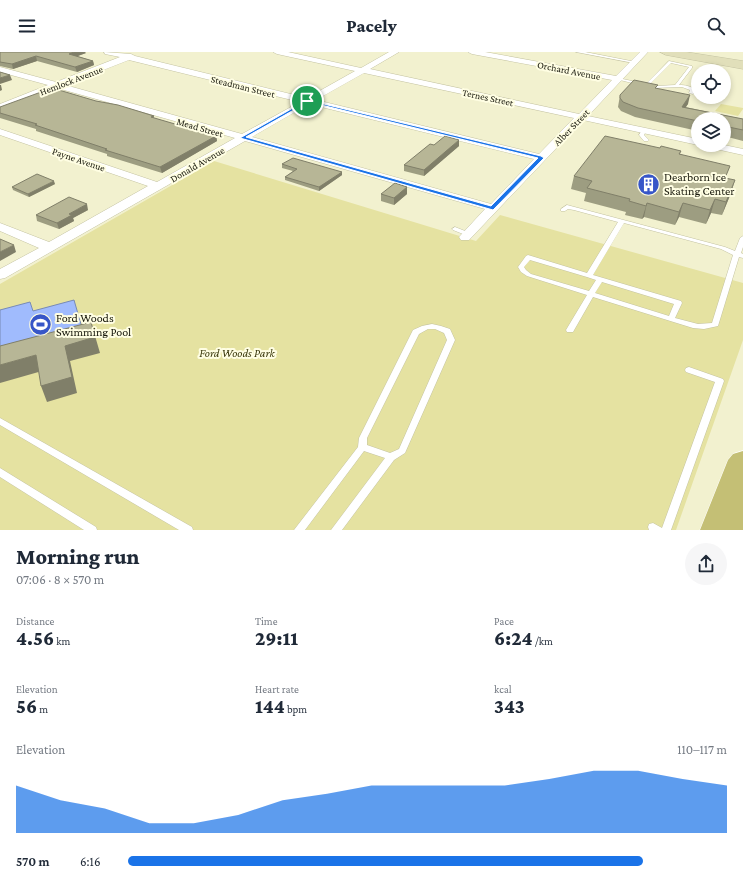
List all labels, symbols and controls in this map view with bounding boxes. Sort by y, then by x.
icon: menu [16,15,38,37]
icon: search [705,15,727,37]
text: Pacely [346,16,397,36]
street label: Orchard Avenue [536,59,602,82]
street label: Hemlock Avenue [38,63,105,98]
map controls [691,64,731,152]
button: locate [691,64,731,104]
street label: Steadman Street [210,73,277,100]
pin [290,84,324,118]
street label: Ternes Street [461,87,515,108]
icon: arrive [296,90,318,112]
street label: Alber Street [551,106,592,148]
button: layers [691,112,731,152]
street label: Mead Street [175,116,225,140]
street label: Donald Avenue [168,144,227,184]
street label: Payne Avenue [51,145,107,174]
place label: Dearborn Ice Skating Center [664,170,735,198]
building icon: Dearborn Ice Skating Center [636,171,662,197]
place label: Ford Woods Swimming Pool [56,311,131,339]
sports icon: Ford Woods Swimming Pool [28,312,54,338]
park label: Ford Woods Park [199,346,276,360]
button: share [685,543,727,585]
text: Morning run [16,544,139,569]
text: 07:06 · 8 × 570 m [16,572,104,587]
text: Distance [16,615,54,627]
text: Time [255,615,278,627]
text: Pace [494,615,514,627]
text: 4.56 [16,627,54,649]
text: 29:11 [255,627,298,649]
text: 6:24 [494,627,533,649]
text: km [54,635,70,647]
text: /km [533,635,553,647]
text: Elevation [16,683,58,695]
text: Heart rate [255,683,299,695]
text: kcal [494,683,512,695]
text: 56 [16,695,37,717]
text: 144 [255,695,285,717]
text: 343 [494,695,525,717]
text: m [37,703,48,715]
text: bpm [285,703,307,715]
text: Elevation [16,742,65,757]
text: 110–117 m [677,742,727,757]
text: 570 m [16,854,50,869]
text: 6:16 [80,854,101,869]

